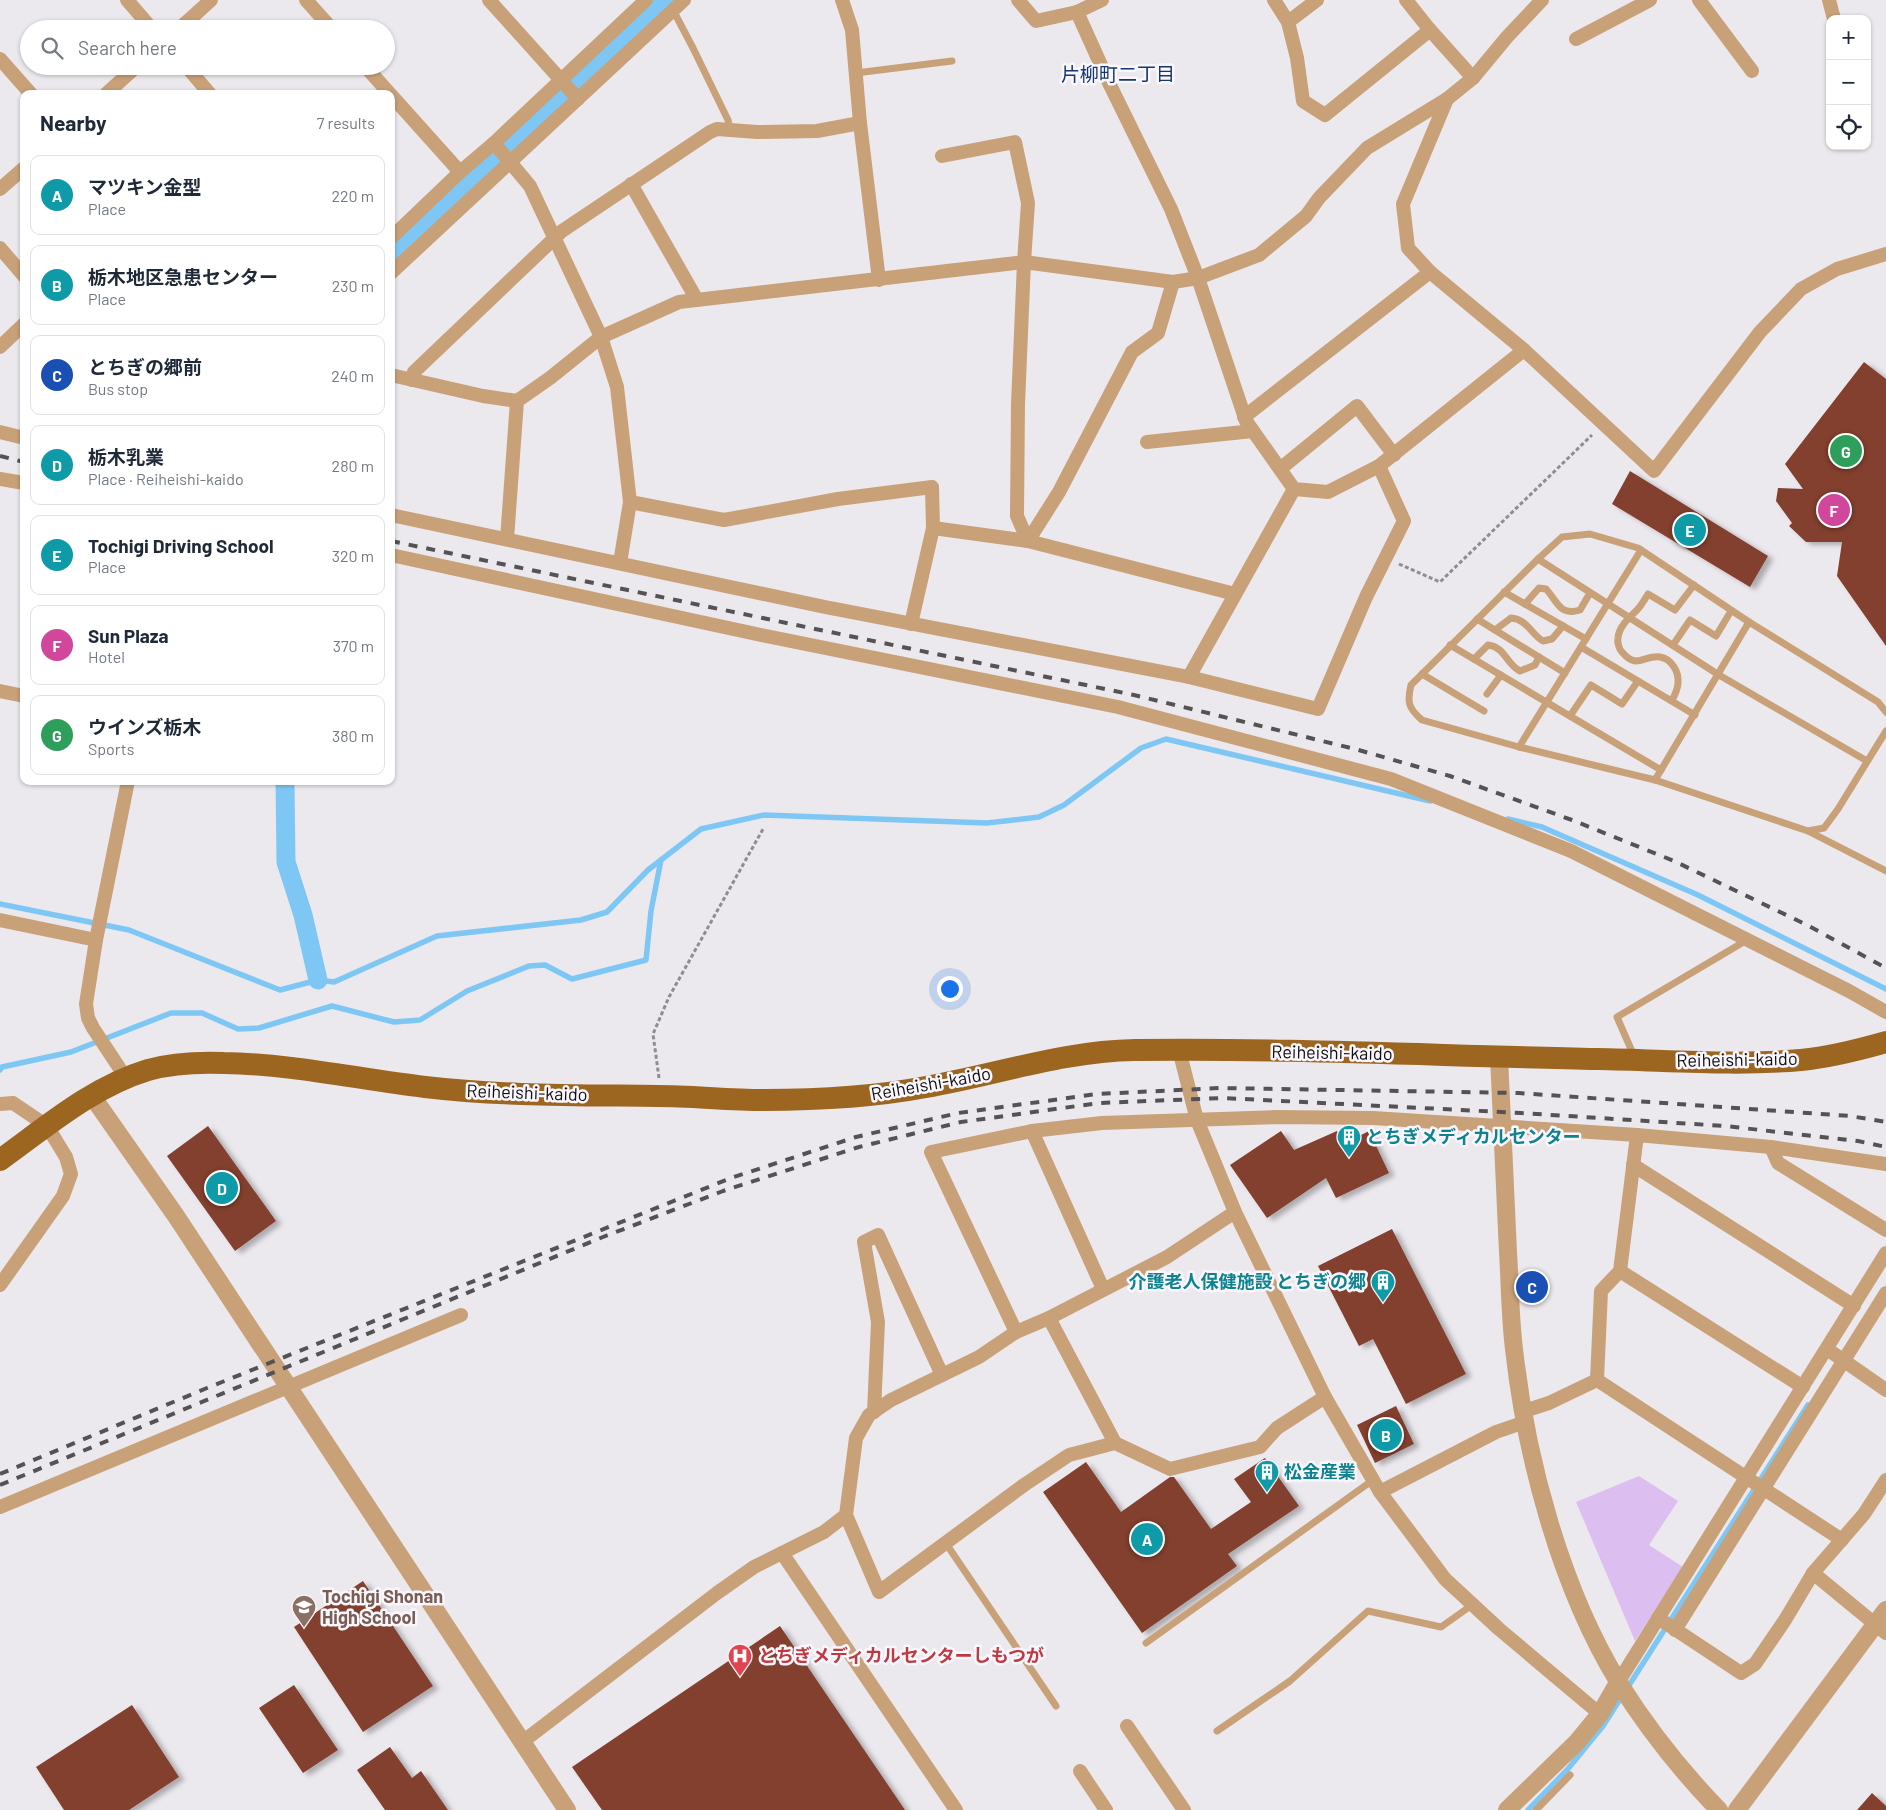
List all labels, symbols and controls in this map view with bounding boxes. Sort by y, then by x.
map controls [1826,15,1871,150]
button: + [1826,15,1871,60]
search box [20,20,395,75]
icon: search [38,34,66,62]
text: Search here [78,36,177,59]
button: − [1826,60,1871,105]
district label: 片柳町二丁目 [1061,62,1175,85]
button: locate [1826,105,1871,150]
text: Nearby [40,110,106,135]
text: 7 results [317,113,375,132]
text: マツキン金型 [88,175,201,198]
text: A [52,186,62,205]
text: 220 m [331,186,374,205]
text: Place [88,199,126,218]
text: 栃木地区急患センター [88,265,278,288]
text: B [52,276,62,295]
text: 230 m [332,276,374,295]
text: Place [88,289,126,308]
text: とちぎの郷前 [88,355,202,378]
text: C [52,366,62,385]
text: 240 m [331,366,374,385]
text: Bus stop [88,379,148,398]
pin: G [1830,432,1862,470]
text: 栃木乳業 [88,445,164,468]
text: D [52,456,62,475]
text: 280 m [332,456,374,475]
text: Place · Reiheishi-kaido [88,469,244,488]
pin: F [1818,491,1850,529]
pin: E [1674,511,1706,549]
text: Tochigi Driving School [88,534,274,557]
text: E [52,546,62,565]
text: 320 m [332,546,374,565]
text: Place [88,557,126,576]
text: Sun Plaza [88,624,169,647]
text: F [53,636,61,655]
text: 370 m [333,636,374,655]
text: Hotel [88,647,125,666]
text: ウインズ栃木 [88,715,202,738]
text: G [52,726,62,745]
text: 380 m [332,726,374,745]
text: Sports [88,739,134,758]
your location [937,976,963,1002]
street label: Reiheishi-kaido [1271,1040,1393,1064]
street label: Reiheishi-kaido [1676,1047,1798,1071]
street label: Reiheishi-kaido [869,1062,992,1104]
street label: Reiheishi-kaido [466,1079,588,1105]
building icon: とちぎメディカルセンター [1336,1124,1362,1158]
place label: とちぎメディカルセンター [1366,1125,1581,1147]
pin: D [206,1169,238,1207]
pin: C [1516,1268,1548,1306]
building icon: 介護老人保健施設 とちぎの郷 [1370,1269,1396,1303]
place label: 介護老人保健施設 とちぎの郷 [1128,1270,1366,1292]
pin: B [1370,1416,1402,1454]
building icon: 松金産業 [1254,1459,1280,1493]
place label: 松金産業 [1284,1460,1356,1482]
pin: A [1131,1520,1163,1558]
place label: Tochigi Shonan High School [322,1585,443,1628]
school or university icon: Tochigi Shonan High School [291,1594,317,1628]
hospital icon: とちぎメディカルセンターしもつが [727,1643,753,1677]
place label: とちぎメディカルセンターしもつが [758,1644,1044,1666]

